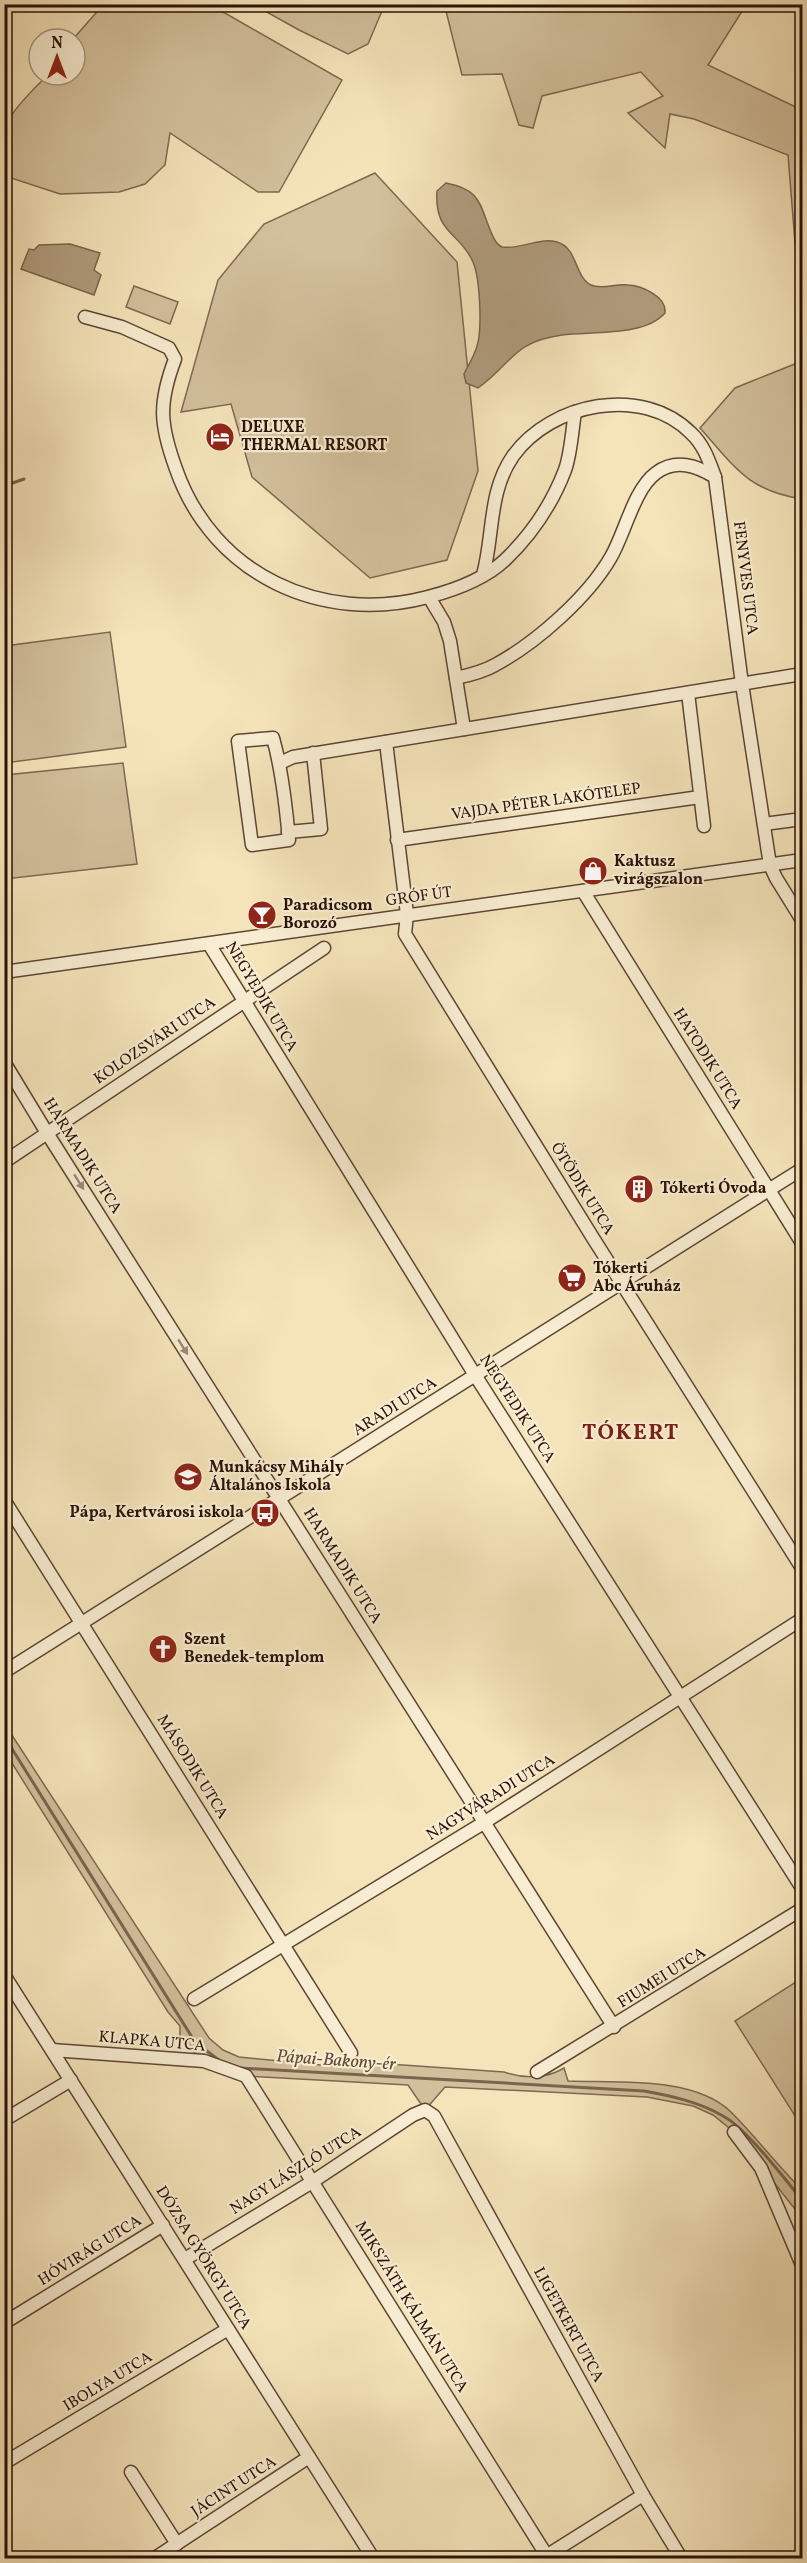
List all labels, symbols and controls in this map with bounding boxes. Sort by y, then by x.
north arrow [27,27,87,87]
text: N [51,33,63,55]
place label: DELUXE THERMAL RESORT [241,417,388,457]
hotel icon: DELUXE THERMAL RESORT [204,421,236,453]
street label: FENYVES UTCA [727,520,763,636]
street label: VAJDA PÉTER LAKÓTELEP [450,778,642,826]
place label: Kaktusz virágszalon [614,851,703,891]
shop icon: Kaktusz virágszalon [577,855,609,887]
street label: GRÓF ÚT [384,881,454,913]
place label: Paradicsom Borozó [283,895,373,935]
bar icon: Paradicsom Borozó [246,899,278,931]
street label: NEGYEDIK UTCA [219,938,303,1056]
street label: KOLOZSVÁRI UTCA [90,992,220,1090]
street label: HATODIK UTCA [667,1004,747,1114]
street label: HARMADIK UTCA [37,1094,127,1218]
street label: ÖTÖDIK UTCA [545,1139,619,1239]
building icon: Tókerti Óvoda [623,1173,655,1205]
one-way arrow [73,1174,84,1190]
place label: Tókerti Óvoda [660,1178,767,1200]
place label: Tókerti Abc Áruház [593,1258,681,1298]
supermarket icon: Tókerti Abc Áruház [556,1262,588,1294]
one-way arrow [177,1339,188,1355]
street label: NEGYEDIK UTCA [474,1351,560,1467]
street label: ARADI UTCA [349,1372,441,1442]
district label: TÓKERT [582,1418,680,1449]
place label: Munkácsy Mihály Általános Iskola [209,1457,344,1497]
school or university icon: Munkácsy Mihály Általános Iskola [172,1461,204,1493]
bus stop icon: Pápa, Kertvárosi iskola [249,1497,281,1529]
place label: Pápa, Kertvárosi iskola [70,1502,244,1524]
street label: HARMADIK UTCA [297,1504,387,1628]
place label: Szent Benedek-templom [184,1629,324,1669]
church icon: Szent Benedek-templom [147,1633,179,1665]
street label: MÁSODIK UTCA [151,1711,233,1823]
street label: NAGYVÁRADI UTCA [422,1749,560,1847]
street label: FIUMEI UTCA [614,1942,710,2014]
street label: KLAPKA UTCA [98,2026,206,2058]
water label: Pápai-Bakony-ér [275,2044,397,2078]
street label: NAGY LÁSZLÓ UTCA [226,2122,366,2220]
street label: DÓZSA GYÖRGY UTCA [150,2182,256,2334]
street label: HÓVIRÁG UTCA [34,2210,146,2292]
street label: MIKSZÁTH KÁLMÁN UTCA [349,2217,473,2397]
street label: LIGETKERT UTCA [527,2264,609,2386]
street label: IBOLYA UTCA [59,2347,157,2417]
street label: JÁCINT UTCA [187,2451,281,2523]

